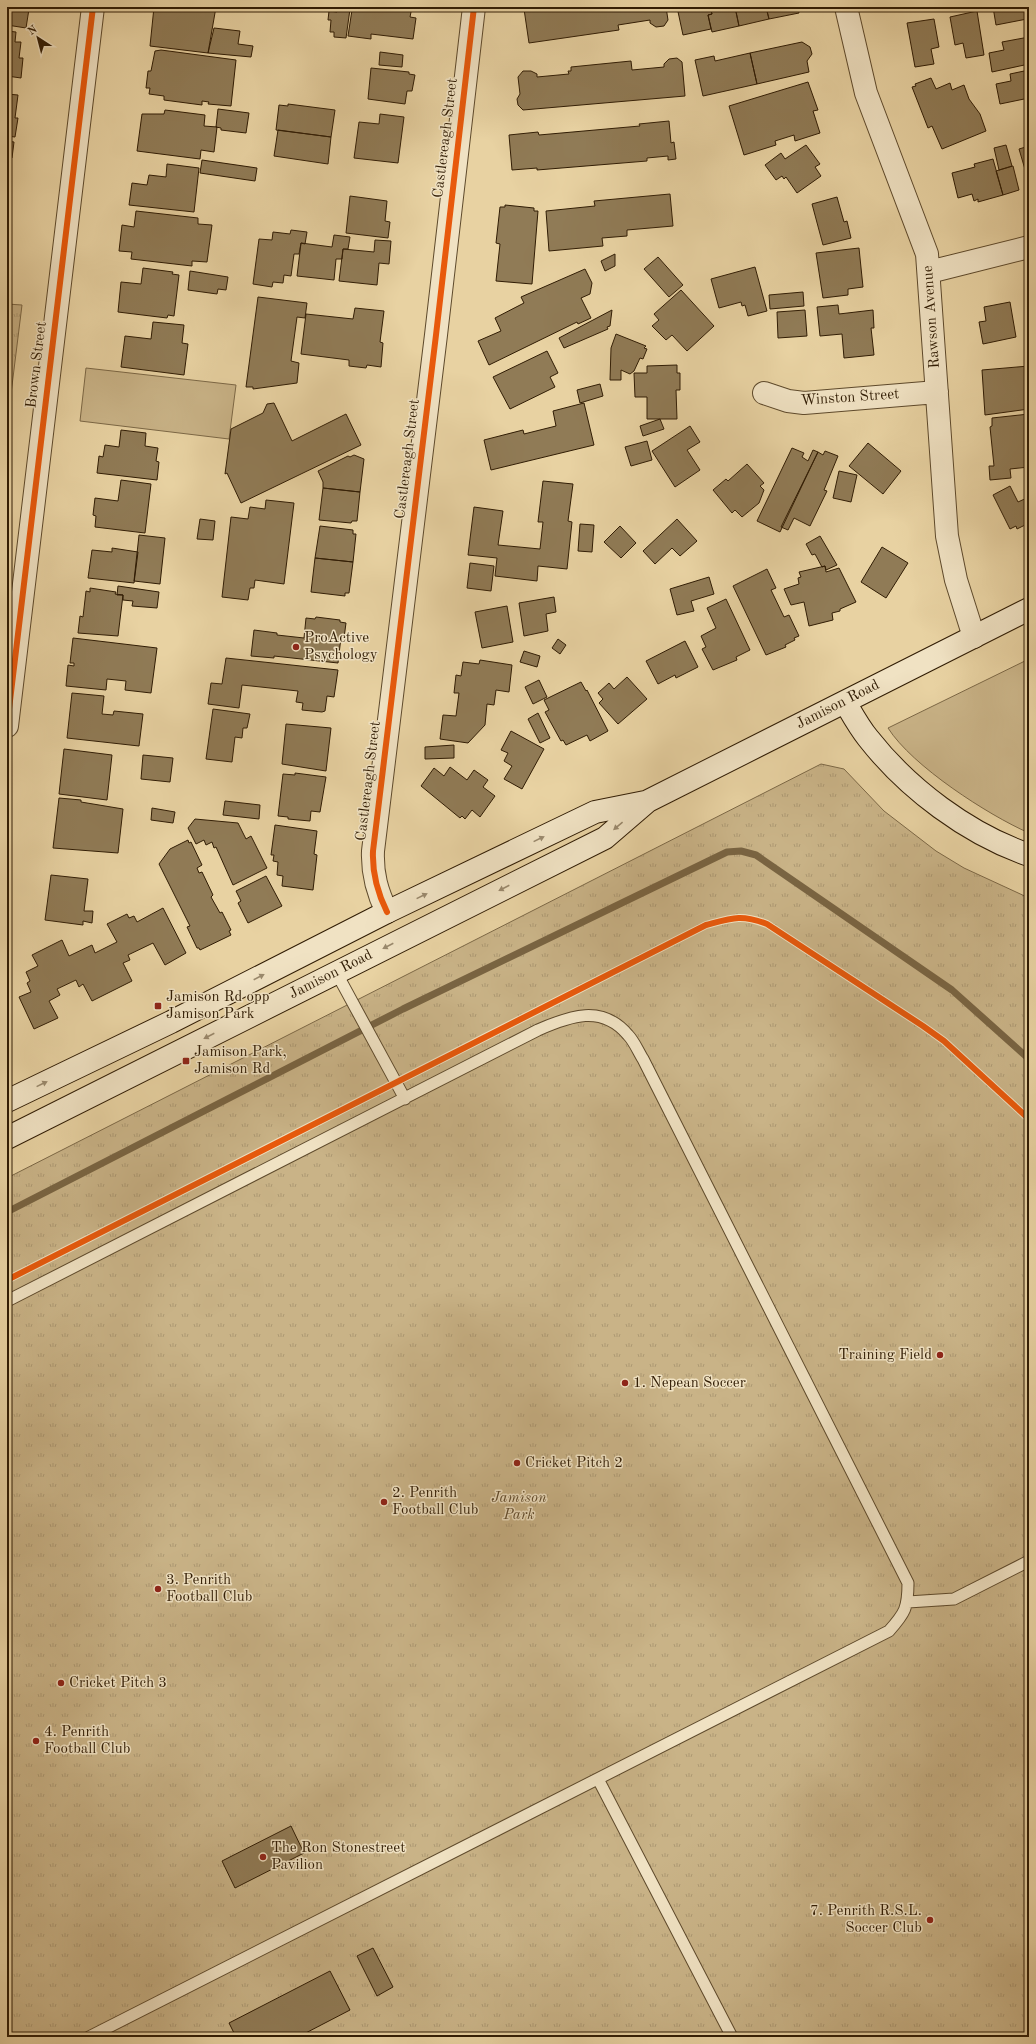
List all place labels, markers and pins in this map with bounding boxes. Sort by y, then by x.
place label: ProActive Psychology [304,631,378,663]
marker: ProActive Psychology [291,642,301,652]
place label: Jamison Rd opp Jamison Park [166,990,270,1022]
marker: Jamison Rd opp Jamison Park [153,1001,163,1011]
place label: Jamison Park, Jamison Rd [194,1045,287,1077]
marker: Jamison Park, Jamison Rd [181,1056,191,1066]
place label: Training Field [838,1348,932,1363]
marker: Training Field [935,1350,945,1360]
place label: 1. Nepean Soccer [633,1376,746,1391]
marker: 1. Nepean Soccer [620,1378,630,1388]
place label: Cricket Pitch 2 [525,1456,623,1471]
marker: Cricket Pitch 2 [512,1458,522,1468]
place label: 2. Penrith Football Club [392,1486,478,1518]
marker: 2. Penrith Football Club [379,1497,389,1507]
place label: 3. Penrith Football Club [166,1573,252,1605]
marker: 3. Penrith Football Club [153,1584,163,1594]
place label: Cricket Pitch 3 [69,1676,167,1691]
marker: Cricket Pitch 3 [56,1678,66,1688]
place label: 4. Penrith Football Club [44,1725,130,1757]
marker: 4. Penrith Football Club [31,1736,41,1746]
place label: The Ron Stonestreet Pavilion [271,1841,405,1873]
marker: The Ron Stonestreet Pavilion [258,1852,268,1862]
place label: 7. Penrith R.S.L. Soccer Club [810,1904,922,1936]
marker: 7. Penrith R.S.L. Soccer Club [925,1915,935,1925]

